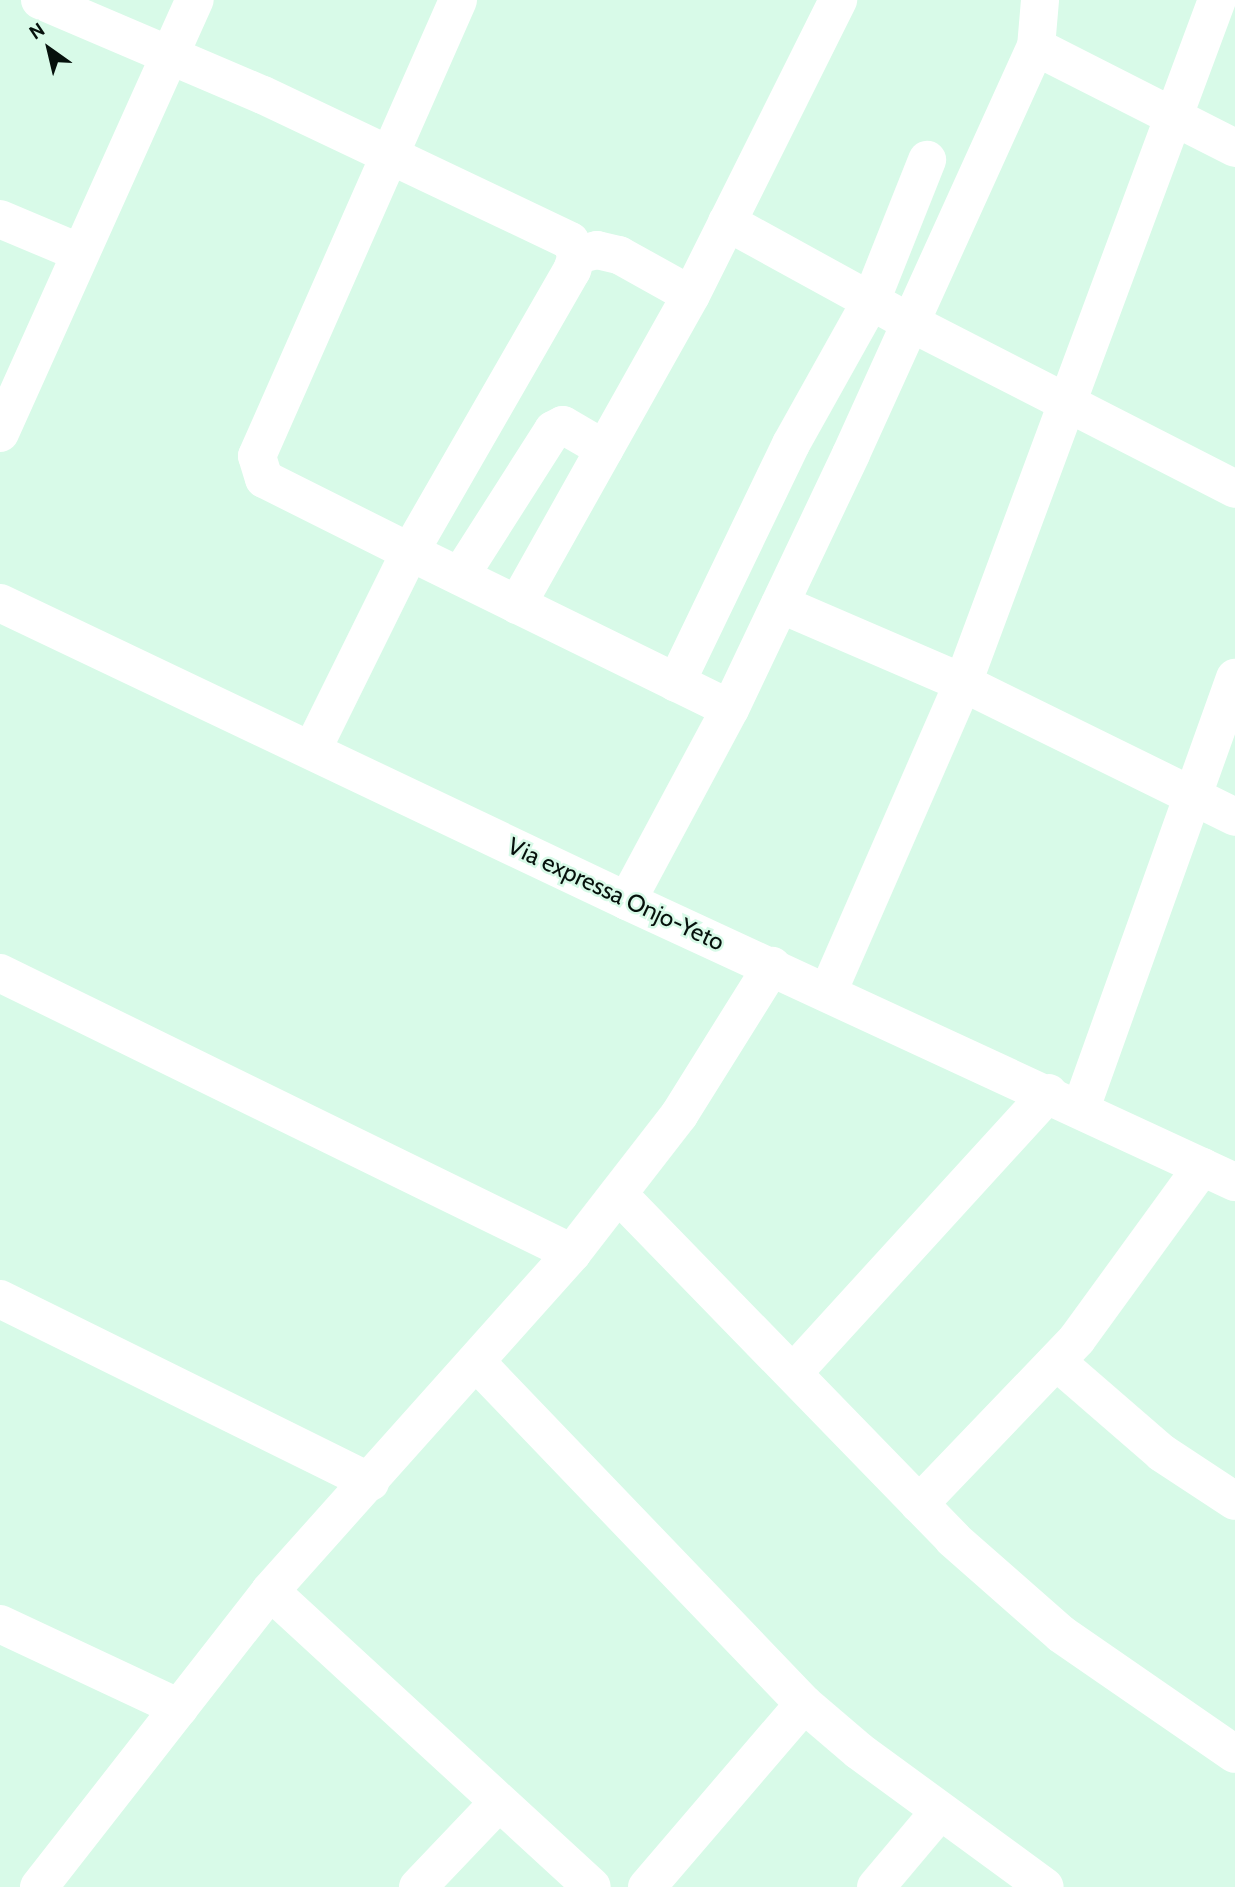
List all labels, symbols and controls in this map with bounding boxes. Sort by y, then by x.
north arrow [14,14,84,84]
text: N [25,18,49,44]
street label: Via expressa Onjo-Yeto [503,831,729,957]

